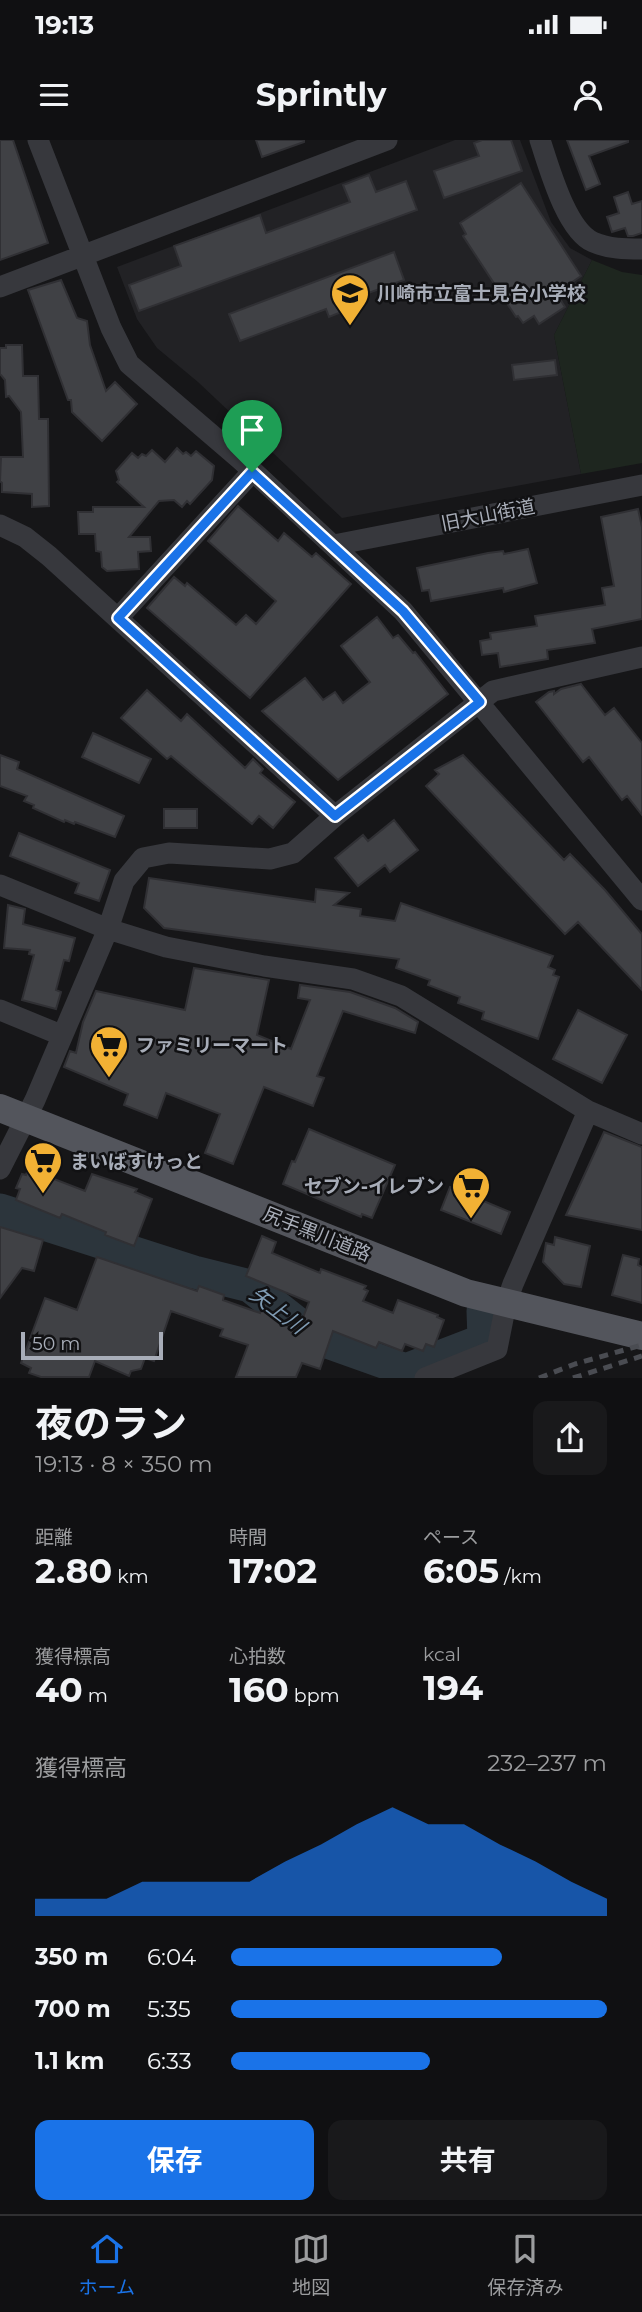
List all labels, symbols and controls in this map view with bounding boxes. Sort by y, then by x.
text: 19:13 [35,9,94,41]
text: Sprintly [256,75,386,114]
icon: menu [35,76,73,114]
icon: person [569,76,607,114]
school or university icon: 川崎市立富士見台小学校 [329,272,371,327]
place label: 川崎市立富士見台小学校 [377,282,586,305]
pin [222,400,282,472]
icon: arrive [233,411,271,449]
street label: 旧大山街道 [439,495,537,535]
supermarket icon: ファミリーマート [88,1024,130,1079]
place label: ファミリーマート [136,1034,288,1057]
supermarket icon: まいばすけっと [22,1140,64,1195]
place label: まいばすけっと [70,1150,203,1173]
supermarket icon: セブン-イレブン [450,1165,492,1220]
place label: セブン-イレブン [304,1175,444,1198]
street label: 尻手黒川道路 [260,1202,374,1266]
water label: 矢上川 [245,1281,312,1340]
scale bar [21,1328,163,1360]
text: 50 m [32,1332,80,1355]
text: 夜のラン [35,1400,187,1447]
button: share [533,1401,607,1475]
text: 19:13 · 8 × 350 m [35,1450,213,1478]
text: 距離 [35,1526,73,1549]
text: 時間 [229,1526,267,1549]
text: ペース [423,1526,479,1549]
text: 2.80 [35,1549,112,1592]
text: 17:02 [229,1549,317,1592]
text: 6:05 [423,1549,499,1592]
text: km [112,1565,149,1588]
text: /km [499,1565,542,1588]
text: kcal [423,1643,461,1666]
text: 獲得標高 [35,1645,111,1668]
text: 心拍数 [229,1645,286,1668]
text: 194 [423,1666,483,1709]
text: 40 [35,1668,83,1711]
text: 160 [229,1668,289,1711]
text: m [83,1684,108,1707]
text: bpm [289,1684,340,1707]
text: 232–237 m [487,1749,607,1777]
text: 獲得標高 [35,1754,127,1782]
text: 350 m [35,1943,108,1971]
text: 6:04 [147,1943,196,1971]
text: 700 m [35,1995,111,2023]
text: 5:35 [147,1995,191,2023]
text: 1.1 km [35,2047,104,2075]
text: 6:33 [147,2047,192,2075]
button: 保存 [35,2120,314,2200]
button: 共有 [328,2120,607,2200]
tab: ホーム [79,2230,135,2299]
tab: 地図 [292,2230,330,2299]
tab: 保存済み [487,2230,563,2299]

